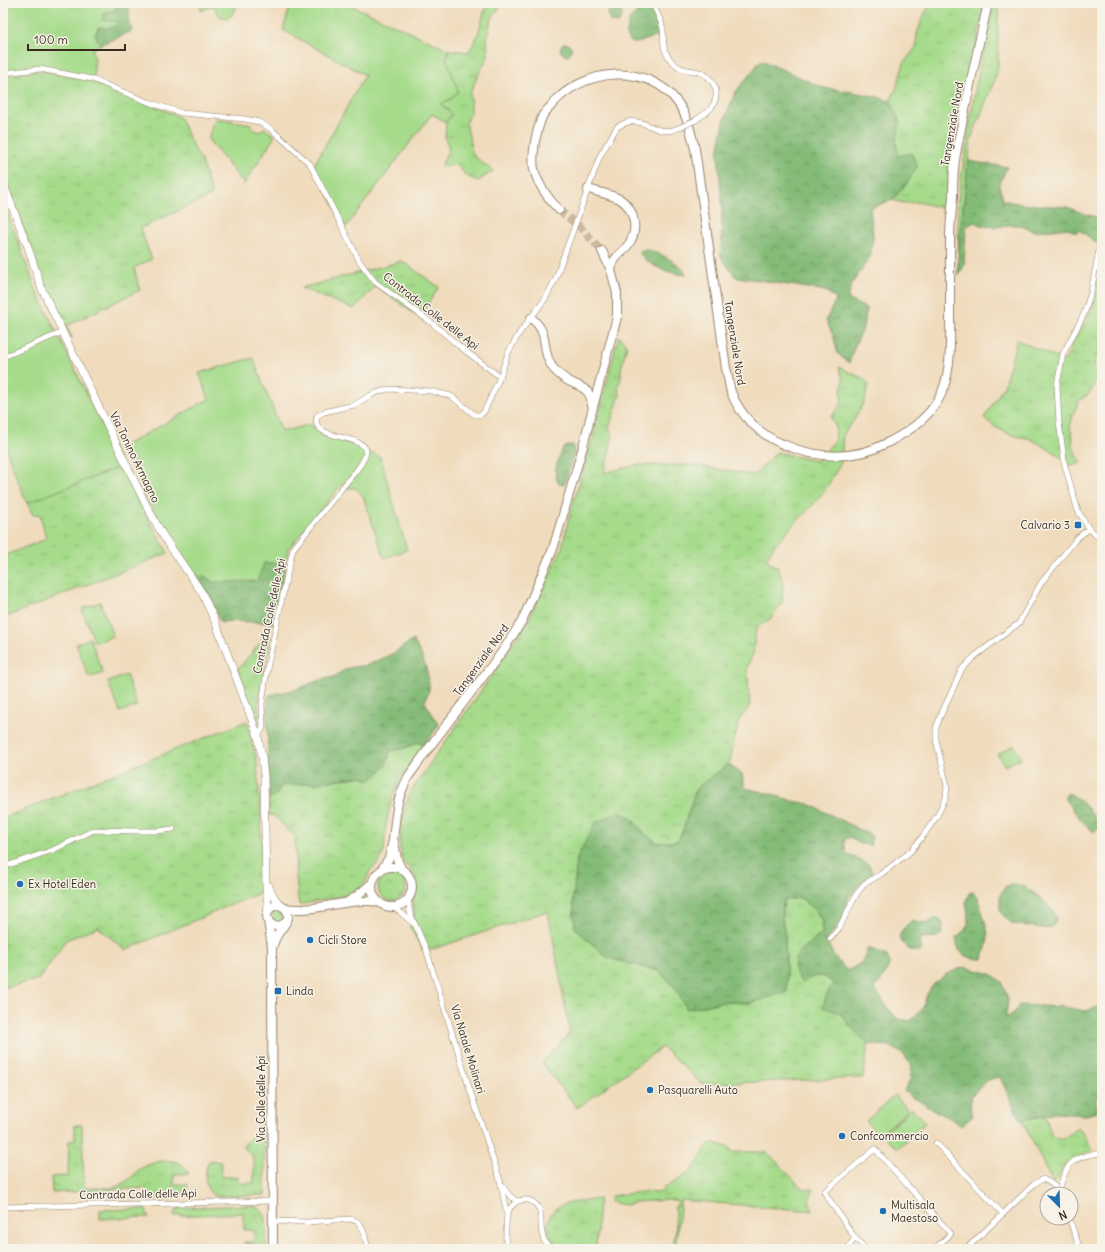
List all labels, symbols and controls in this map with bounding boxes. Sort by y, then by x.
scale bar [28,26,125,52]
text: 100 m [34,32,68,47]
street label: Tangenziale Nord [938,80,966,167]
street label: Contrada Colle delle Api [380,269,482,353]
street label: Tangenziale Nord [721,300,749,387]
street label: Via Tonino Armagno [107,409,163,505]
place label: Calvario 3 [1021,518,1070,532]
marker: Calvario 3 [1073,520,1083,530]
street label: Contrada Colle delle Api [250,557,288,675]
street label: Tangenziale Nord [450,621,512,699]
place label: Ex Hotel Eden [28,877,96,891]
marker: Ex Hotel Eden [15,879,25,889]
place label: Cicli Store [318,933,367,947]
marker: Cicli Store [305,935,315,945]
place label: Linda [286,984,314,998]
marker: Linda [273,986,283,996]
street label: Via Natale Molinari [448,1003,488,1095]
street label: Via Colle delle Api [254,1056,268,1142]
place label: Pasquarelli Auto [658,1083,738,1097]
marker: Pasquarelli Auto [645,1085,655,1095]
place label: Confcommercio [850,1129,929,1143]
marker: Confcommercio [837,1131,847,1141]
street label: Contrada Colle delle Api [79,1186,197,1202]
north arrow [1039,1186,1079,1226]
place label: Multisala Maestoso [891,1198,938,1225]
marker: Multisala Maestoso [878,1206,888,1216]
text: N [1057,1207,1069,1223]

